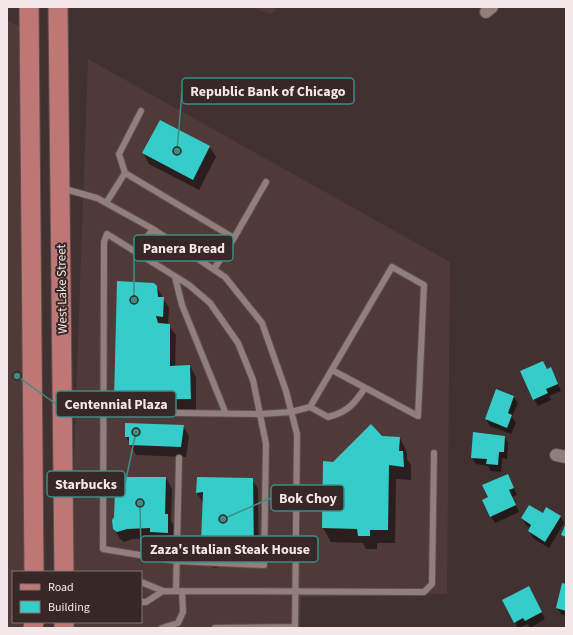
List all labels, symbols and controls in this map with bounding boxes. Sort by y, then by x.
callout: Republic Bank of Chicago [182,78,354,104]
text: Republic Bank of Chicago [190,82,346,102]
callout: Panera Bread [134,235,233,261]
text: Panera Bread [143,239,225,259]
street label: West Lake Street [52,243,72,334]
callout: Centennial Plaza [56,391,176,417]
text: Centennial Plaza [64,395,168,415]
callout: Starbucks [47,471,125,497]
text: Starbucks [55,475,117,495]
callout: Bok Choy [271,485,344,511]
text: Bok Choy [279,489,338,509]
callout: Zaza's Italian Steak House [141,536,318,562]
text: Zaza's Italian Steak House [150,540,310,560]
legend [12,571,142,623]
text: Road [48,579,74,596]
text: Building [48,599,90,616]

